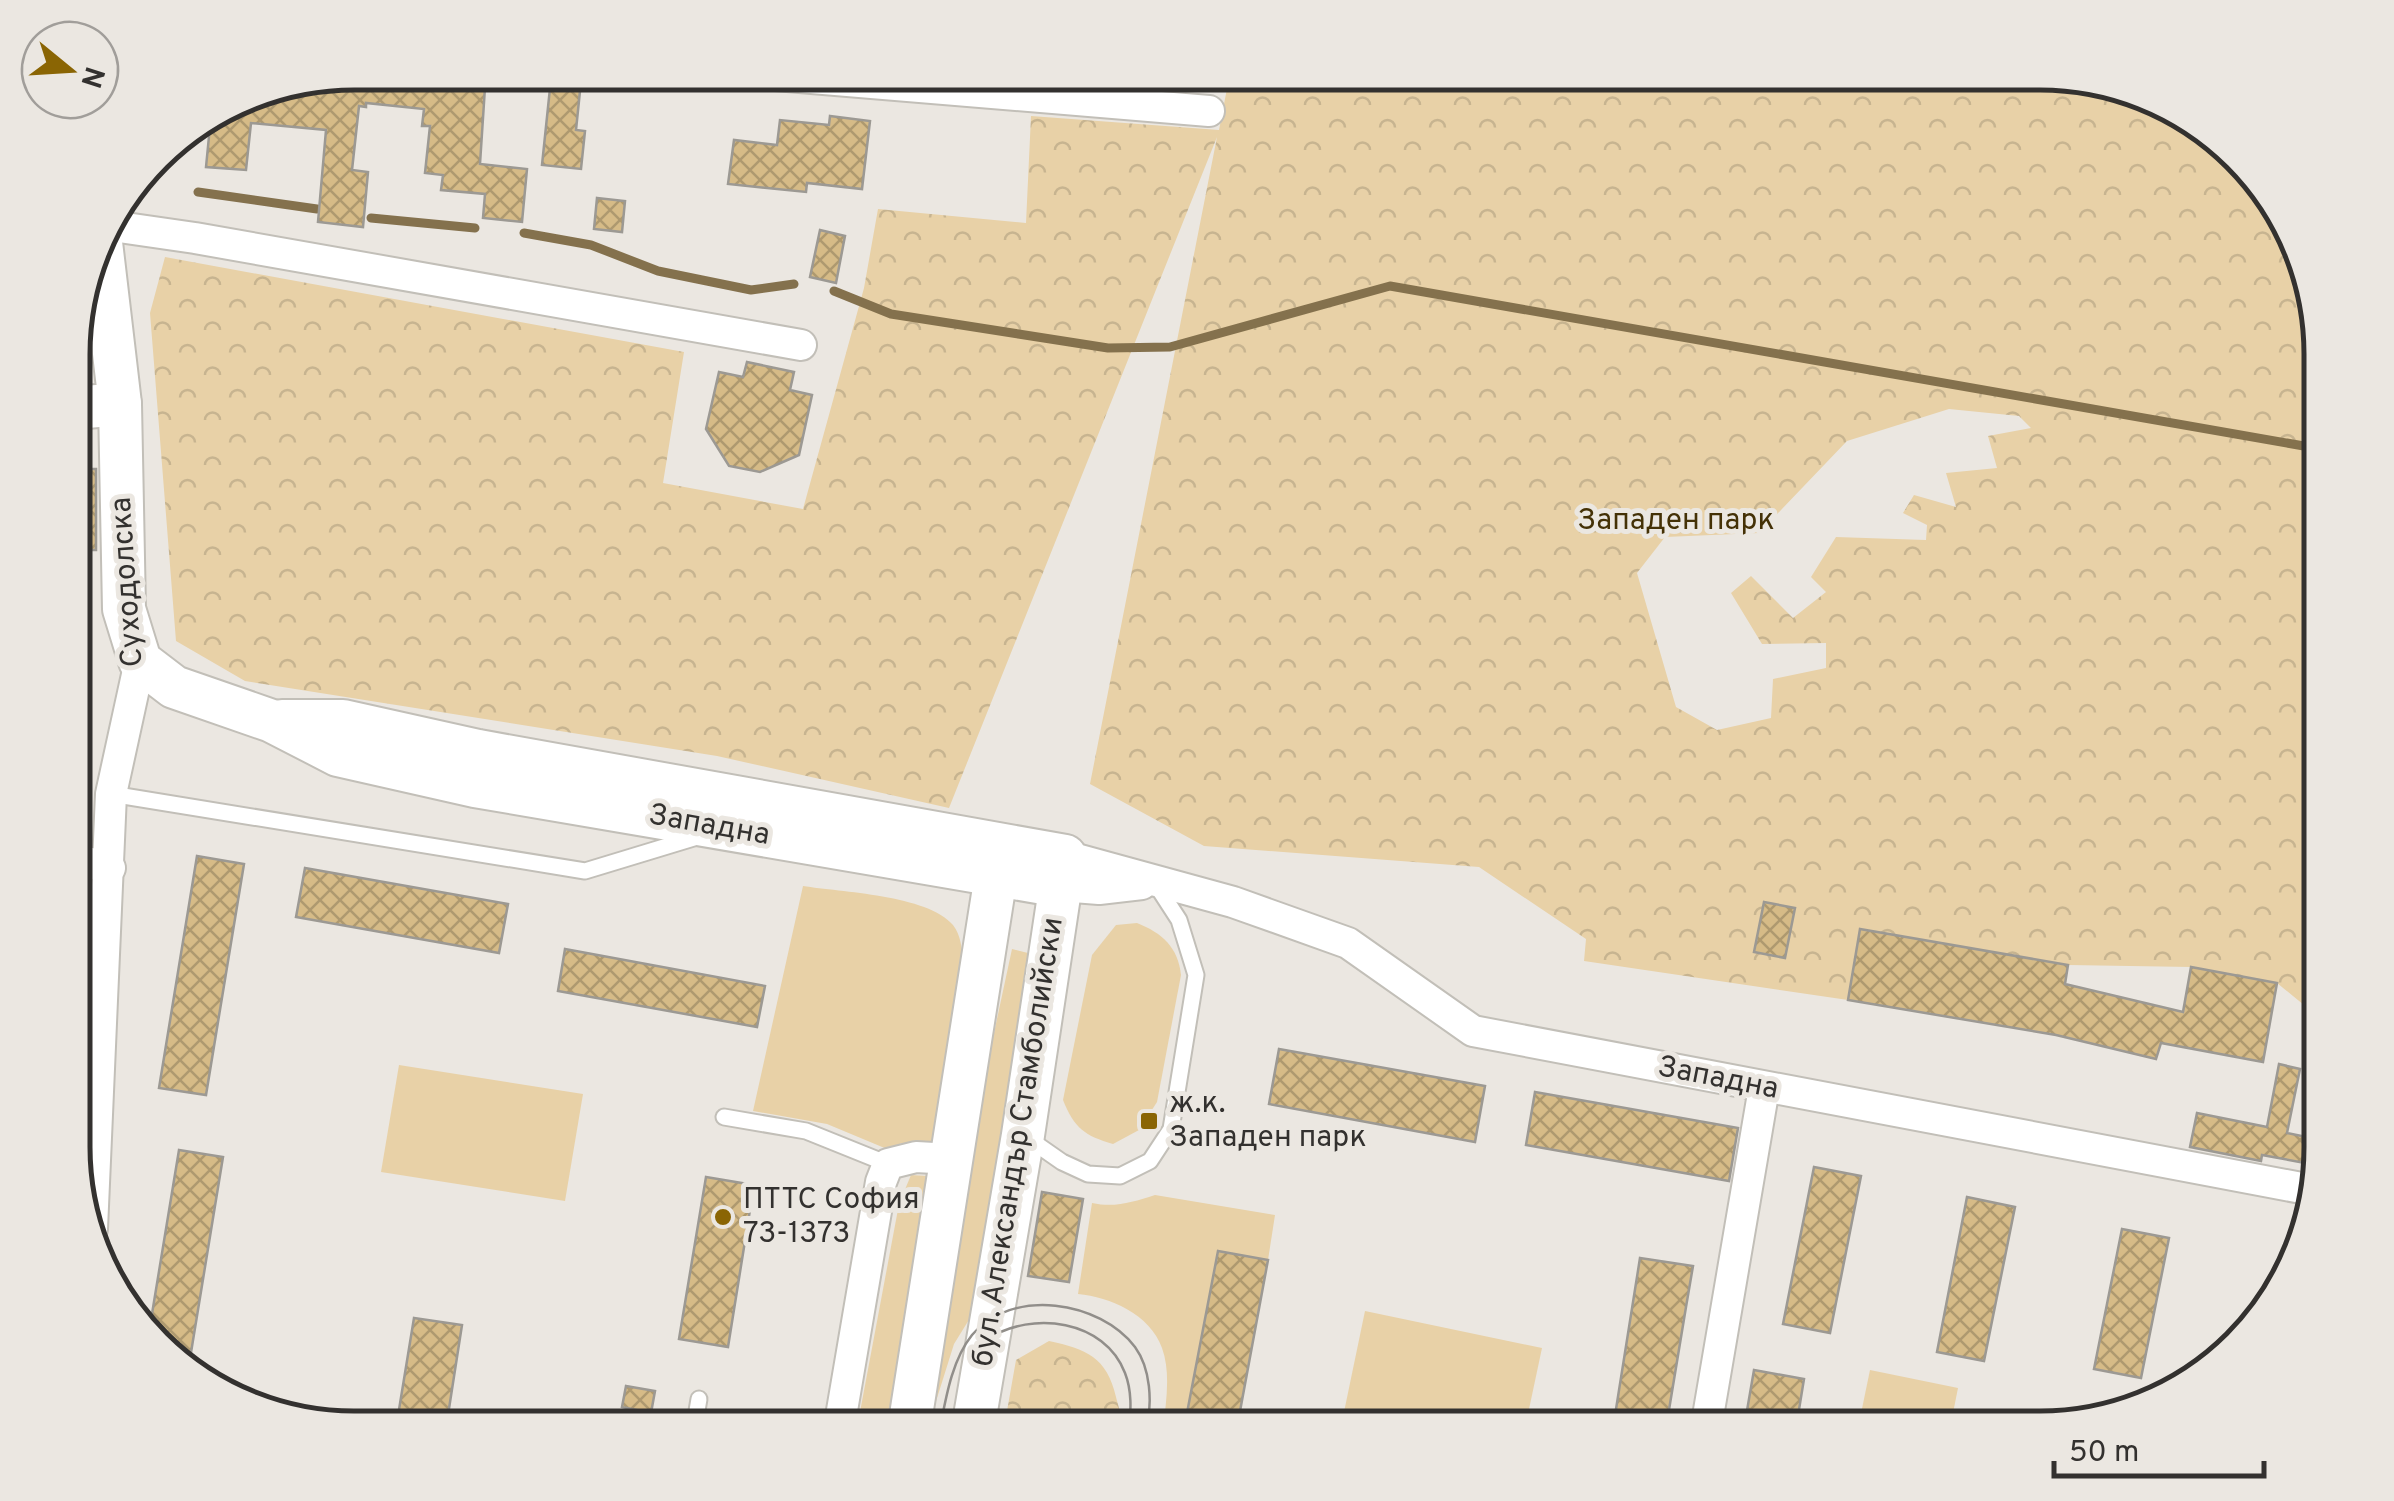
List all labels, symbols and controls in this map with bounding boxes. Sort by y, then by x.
north arrow [20,20,120,120]
text: N [71,62,111,92]
street label: Суходолска [104,496,152,668]
park label: Западен парк [1577,503,1775,540]
street label: Западна [646,797,772,855]
street label: бул. Александър Стамболийски [965,915,1073,1369]
street label: Западна [1654,1049,1782,1109]
place label: ж.к. Западен парк [1169,1086,1367,1157]
marker: ж.к. Западен парк [1138,1110,1160,1132]
place label: ПТТС София 73-1373 [743,1182,920,1253]
marker: ПТТС София 73-1373 [712,1206,734,1228]
scale bar [2054,1416,2264,1478]
text: 50 m [2069,1435,2139,1472]

